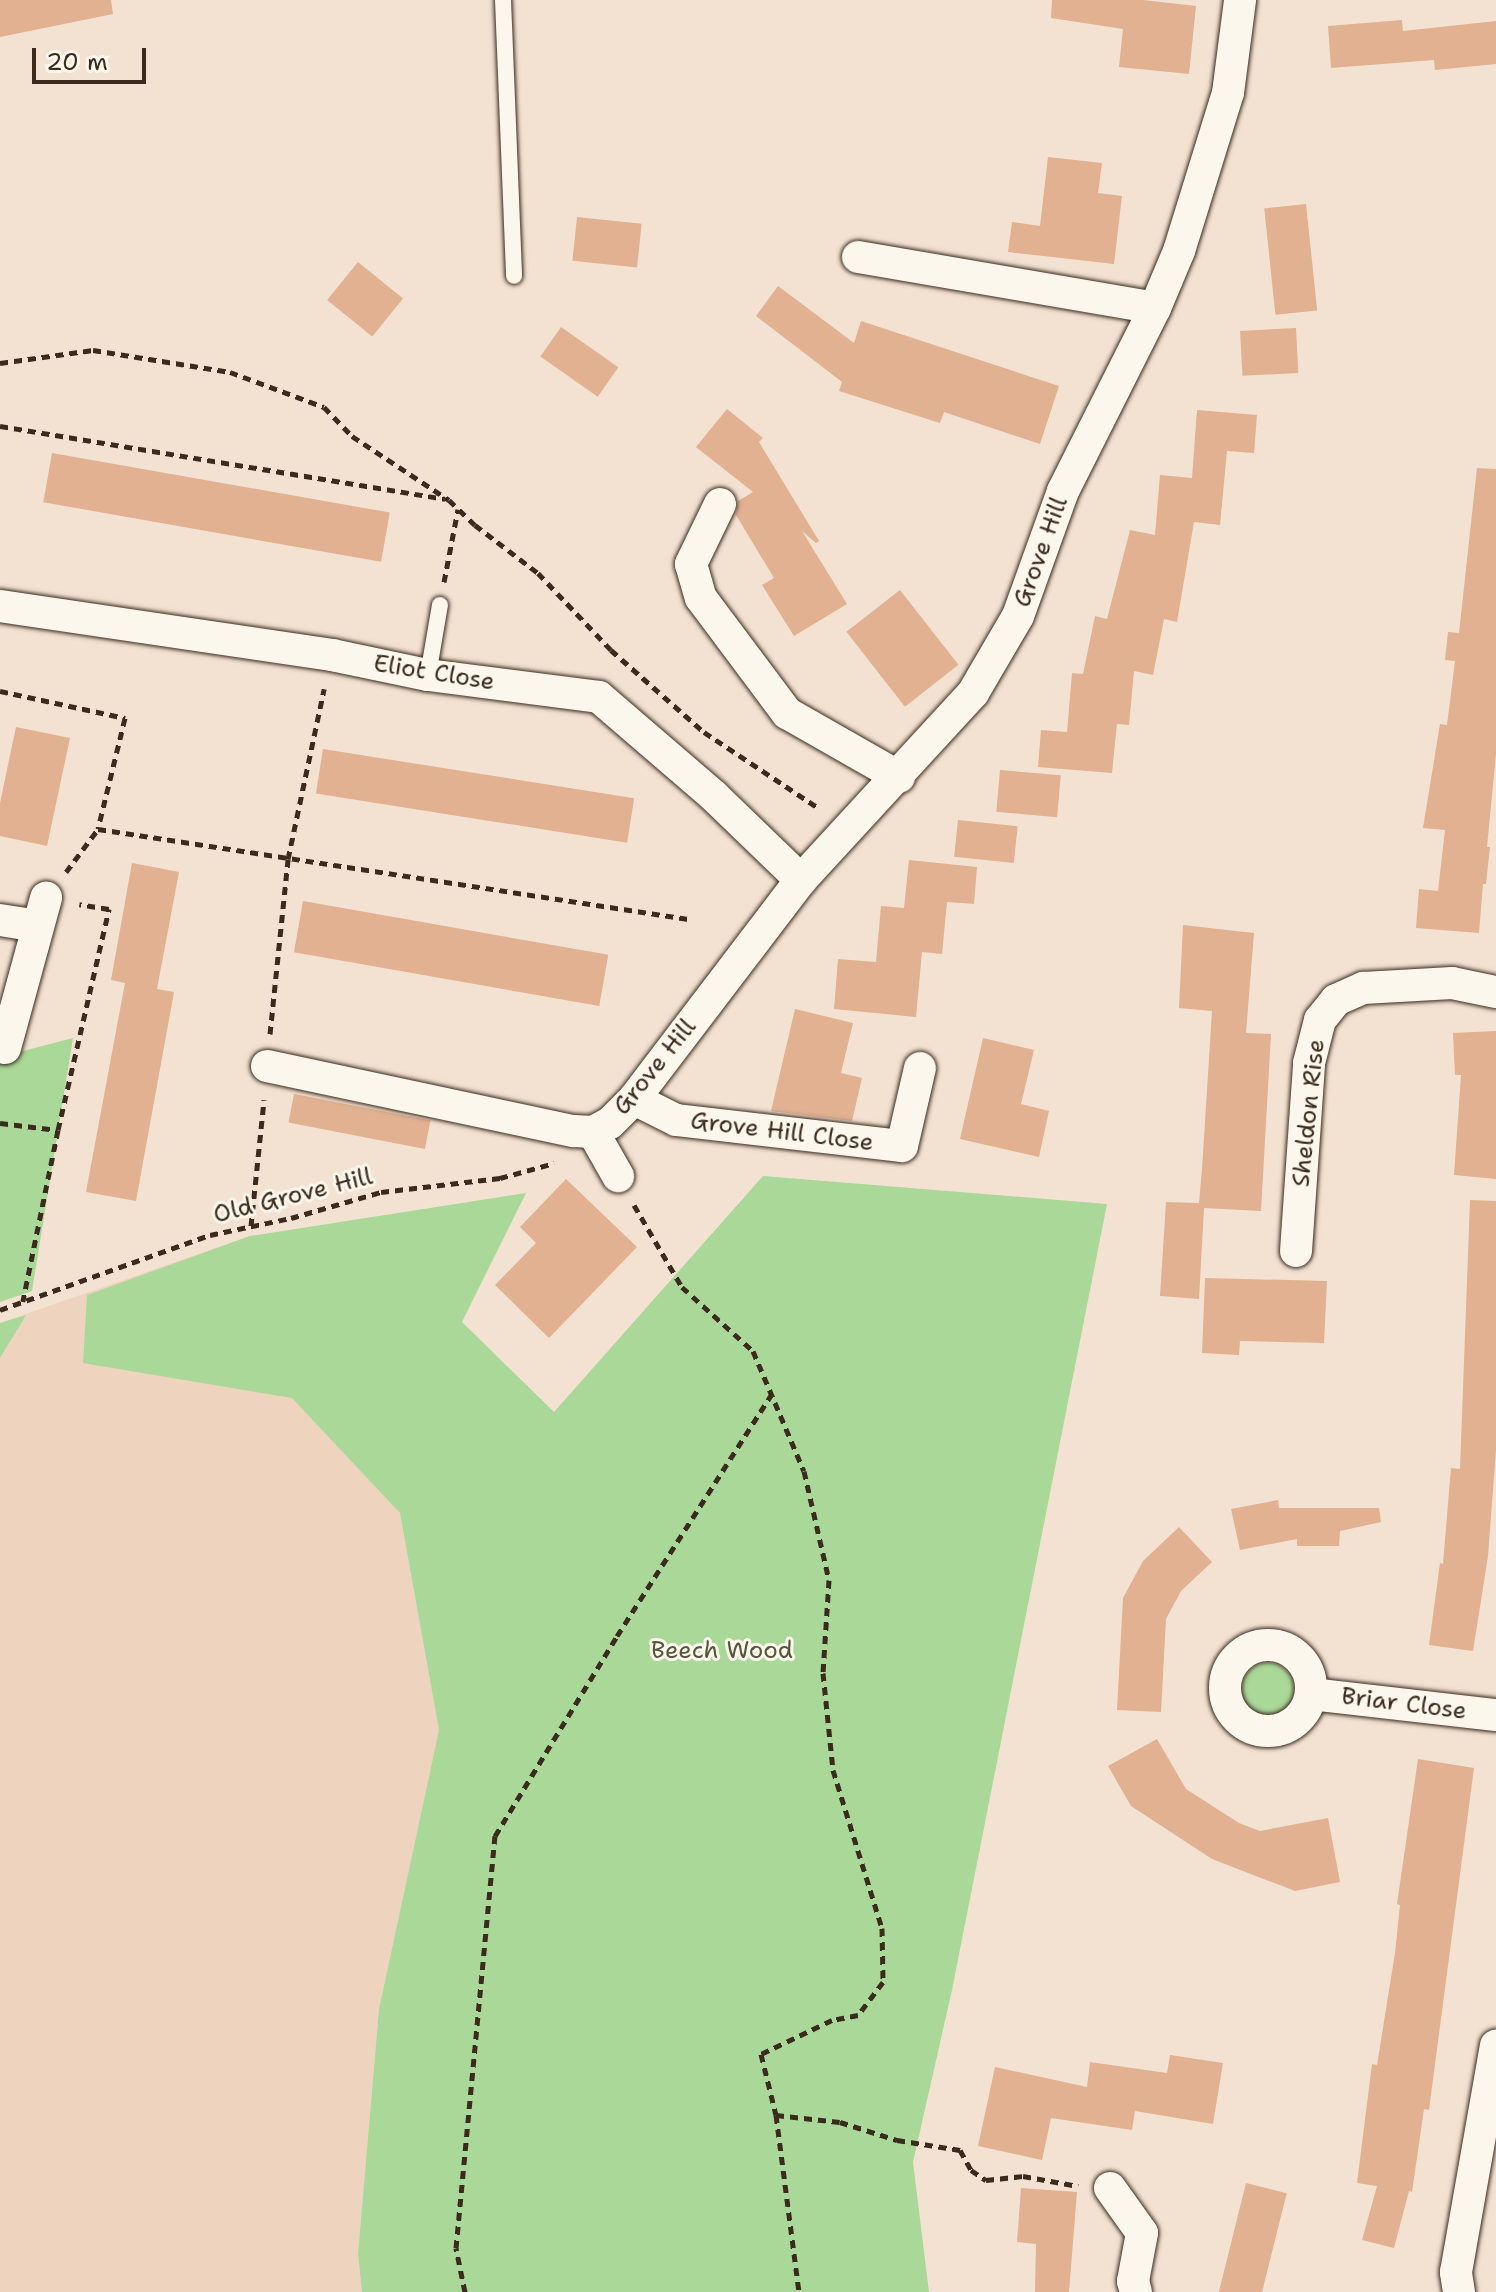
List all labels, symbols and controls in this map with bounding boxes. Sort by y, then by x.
scale bar [36,32,150,82]
text: 20 m [46,46,108,78]
street label: Grove Hill [1008,493,1074,611]
street label: Eliot Close [371,649,497,697]
street label: Grove Hill [608,1013,702,1121]
street label: Sheldon Rise [1287,1038,1331,1188]
street label: Grove Hill Close [689,1106,875,1158]
street label: Old Grove Hill [210,1162,376,1230]
park label: Beech Wood [651,1637,793,1665]
street label: Briar Close [1340,1682,1468,1726]

